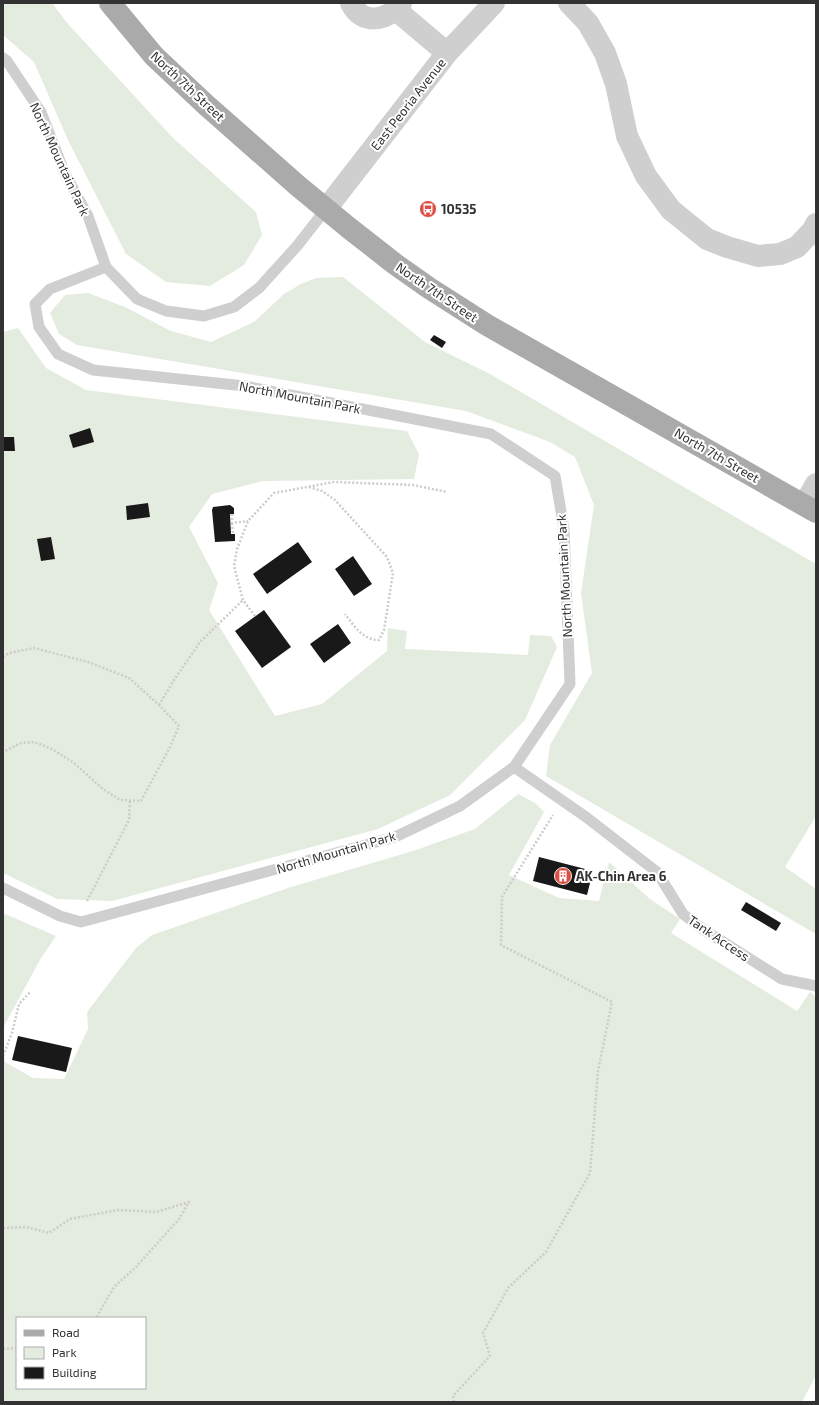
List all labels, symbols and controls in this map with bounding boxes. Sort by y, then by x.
street label: North 7th Street [148,48,228,124]
street label: East Peoria Avenue [367,55,449,153]
street label: North Mountain Park [27,100,93,219]
bus stop icon: 10535 [418,199,438,219]
place label: 10535 [441,201,477,217]
street label: North 7th Street [393,259,481,325]
street label: North Mountain Park [238,377,362,417]
street label: North 7th Street [672,424,762,486]
street label: North Mountain Park [553,514,575,638]
street label: North Mountain Park [275,827,398,877]
building icon: AK-Chin Area 6 [553,866,573,886]
place label: AK-Chin Area 6 [576,868,667,884]
street label: Tank Access [685,912,753,964]
legend [16,1317,146,1389]
text: Road [52,1325,80,1339]
text: Park [52,1345,77,1359]
text: Building [52,1365,97,1379]

